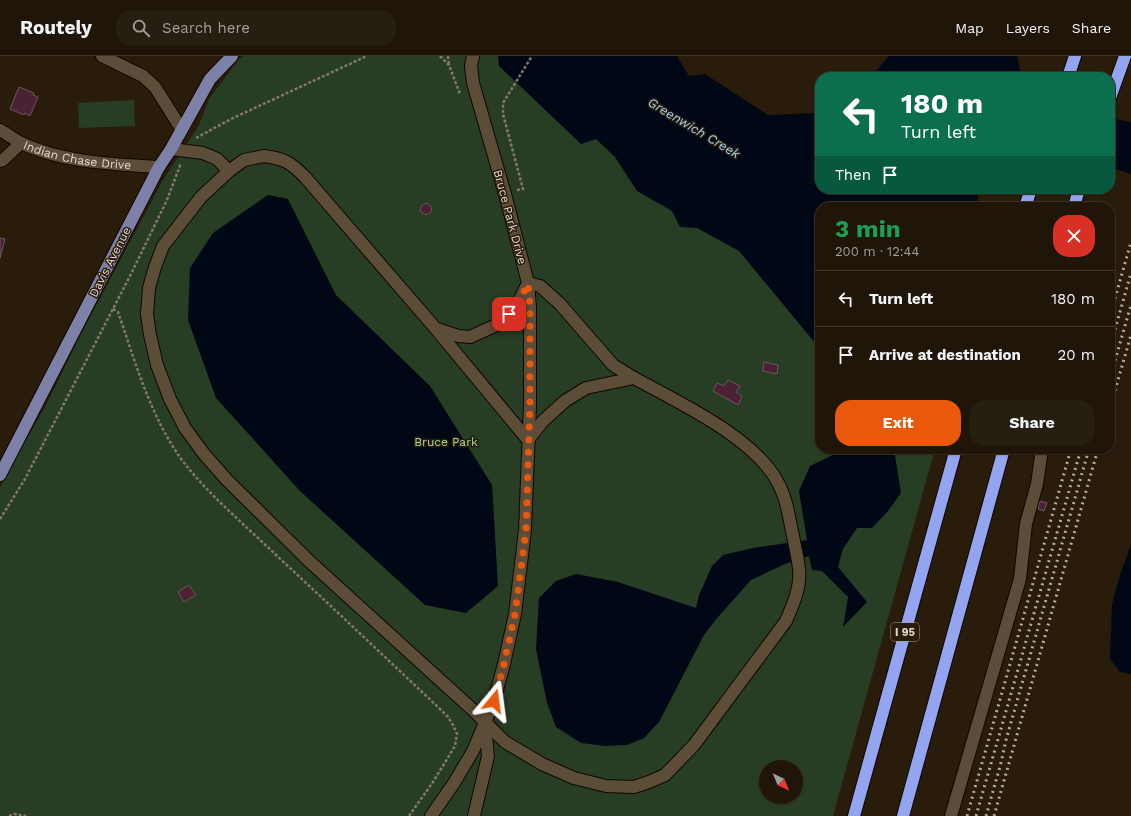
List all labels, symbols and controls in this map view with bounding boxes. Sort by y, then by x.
search box [116,10,396,46]
text: Routely [20,16,92,39]
icon: search [130,17,152,39]
text: Search here [162,19,250,37]
text: Map [955,20,984,36]
text: Layers [1006,20,1050,36]
text: Share [1072,20,1111,36]
text: 180 m [901,87,983,120]
icon: left [835,88,887,140]
water label: Greenwich Creek [645,95,744,162]
text: Turn left [901,121,976,142]
street label: Indian Chase Drive [21,138,132,172]
icon: arrive [879,164,901,186]
text: Then [835,166,871,184]
street label: Bruce Park Drive [491,168,529,266]
text: 3 min [835,215,901,243]
button: close [1053,215,1095,257]
street label: Davis Avenue [86,224,134,300]
text: 200 m · 12:44 [835,244,920,259]
icon: left [835,288,857,310]
text: Turn left [869,290,933,308]
text: 180 m [1051,290,1095,308]
pin [492,297,526,331]
icon: arrive [498,303,520,325]
icon: arrive [835,344,857,366]
text: Arrive at destination [869,346,1021,364]
text: 20 m [1058,346,1095,364]
button: Exit [835,400,961,446]
button: Share [969,400,1095,446]
park label: Bruce Park [414,435,478,449]
road number: I 95 [891,623,919,641]
position arrow [473,680,515,722]
north arrow [759,760,803,804]
map controls [759,760,803,804]

